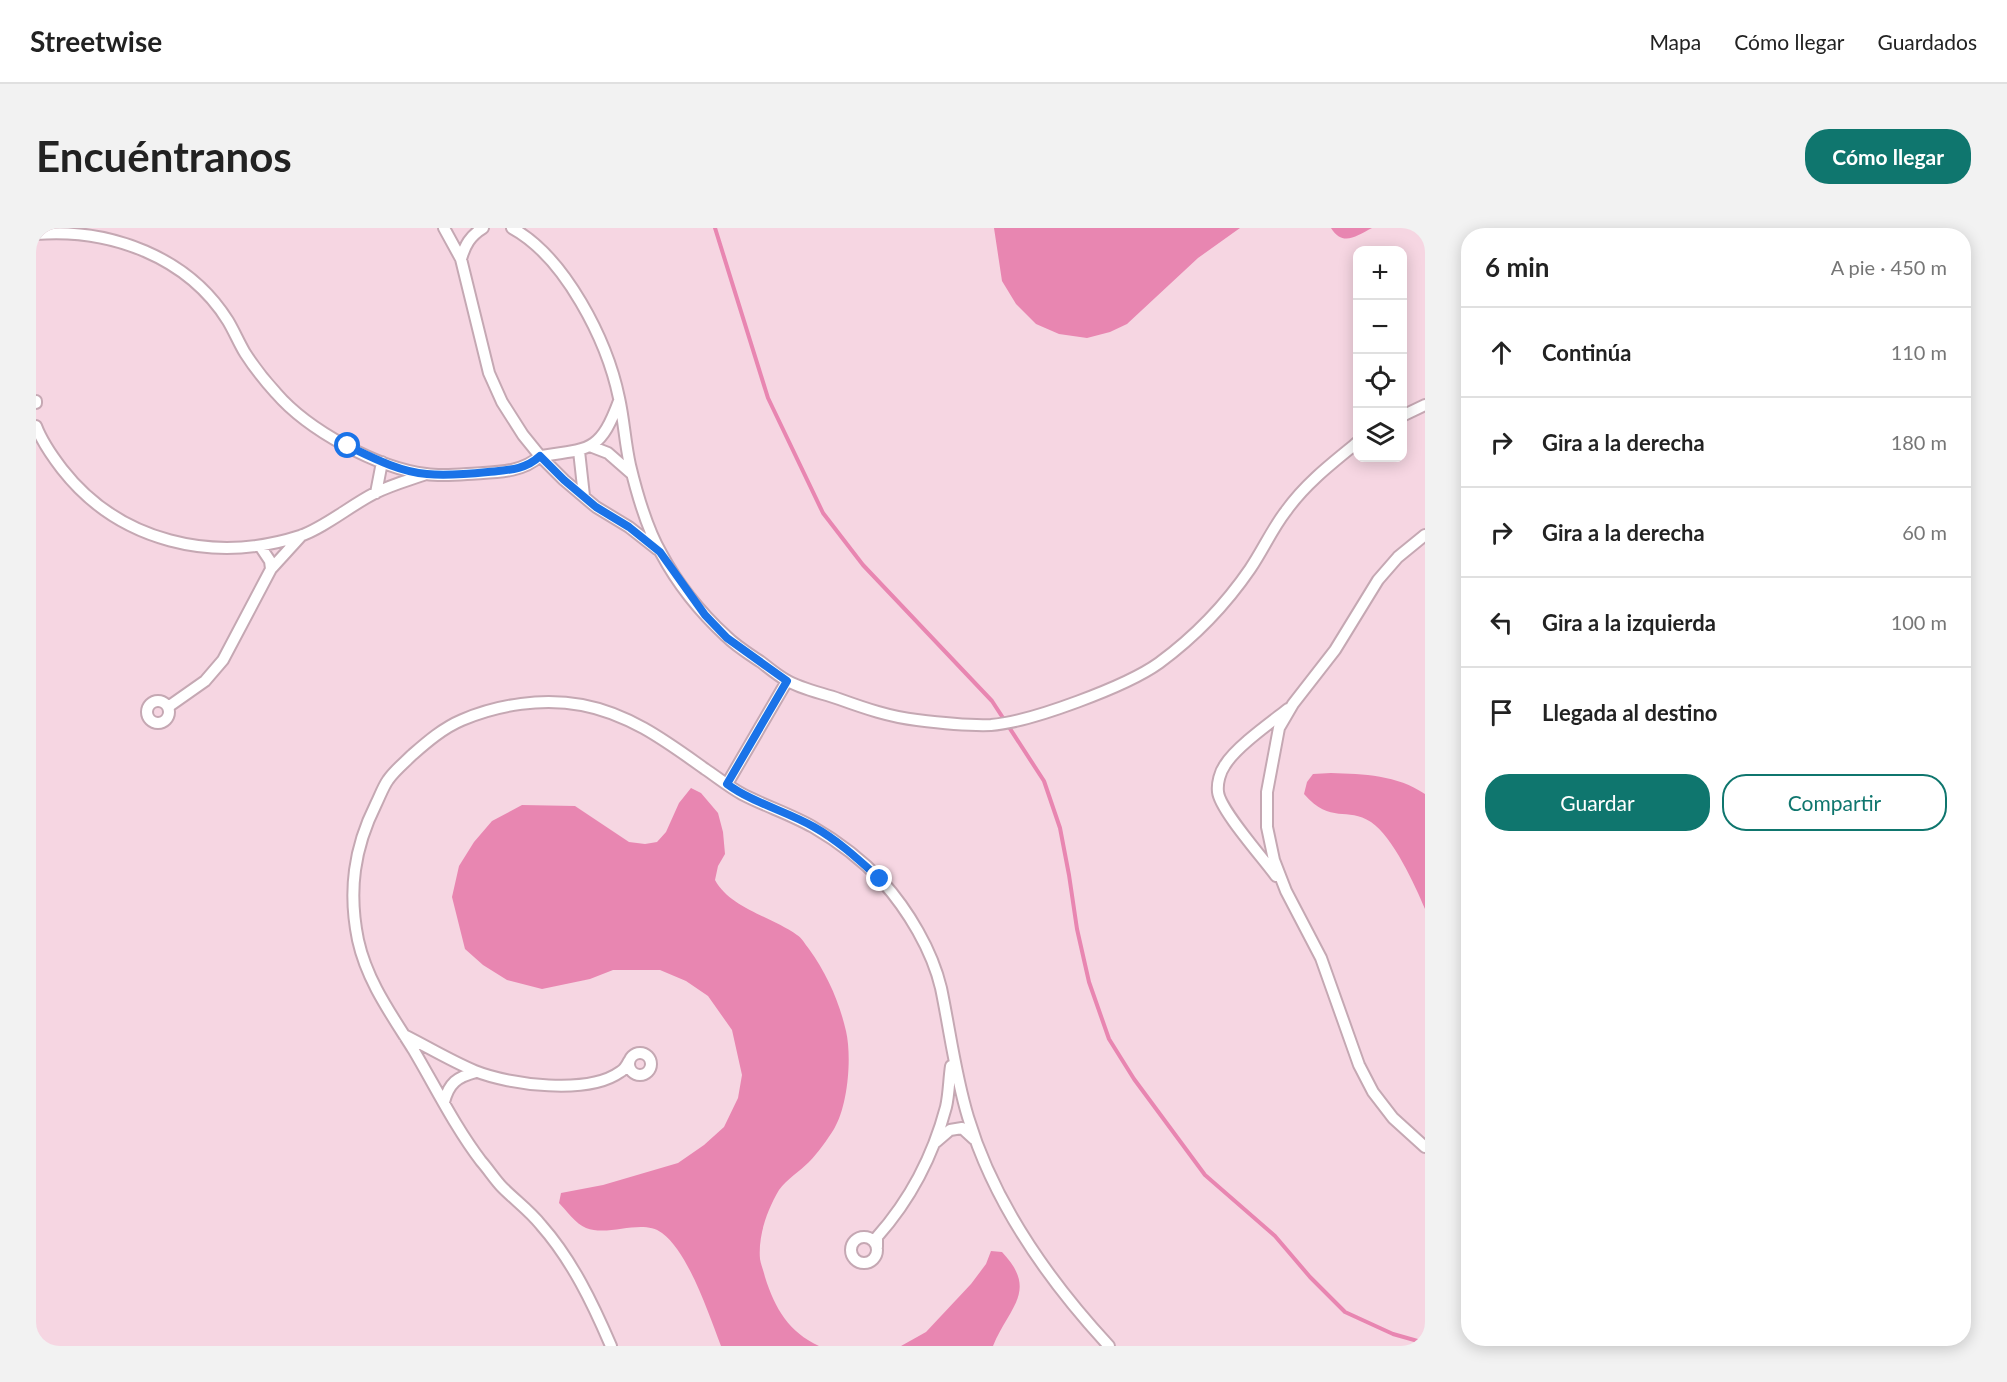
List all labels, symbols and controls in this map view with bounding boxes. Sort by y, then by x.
text: Streetwise [30,24,162,58]
text: Mapa [1649,29,1701,54]
text: Cómo llegar [1734,29,1845,54]
text: Guardados [1878,29,1977,54]
button: Cómo llegar [1805,129,1971,184]
text: Encuéntranos [36,131,292,181]
map controls [1353,246,1407,462]
button: + [1353,246,1407,300]
text: 6 min [1485,251,1549,283]
text: A pie · 450 m [1831,255,1947,279]
button: − [1353,300,1407,354]
icon: ahead [1485,336,1518,369]
text: Continúa [1542,339,1631,366]
text: 110 m [1891,340,1947,364]
button: locate [1353,354,1407,408]
button: layers [1353,408,1407,462]
icon: right [1485,426,1518,459]
text: Gira a la derecha [1542,429,1705,456]
text: 180 m [1891,430,1947,454]
route start [334,432,360,458]
icon: right [1485,516,1518,549]
text: Gira a la derecha [1542,519,1705,546]
text: 60 m [1902,520,1947,544]
icon: left [1485,606,1518,639]
text: Gira a la izquierda [1542,609,1716,636]
text: 100 m [1891,610,1947,634]
icon: arrive [1485,696,1518,729]
text: Llegada al destino [1542,699,1718,726]
button: Guardar [1485,774,1710,831]
button: Compartir [1722,774,1947,831]
route end [866,865,892,891]

